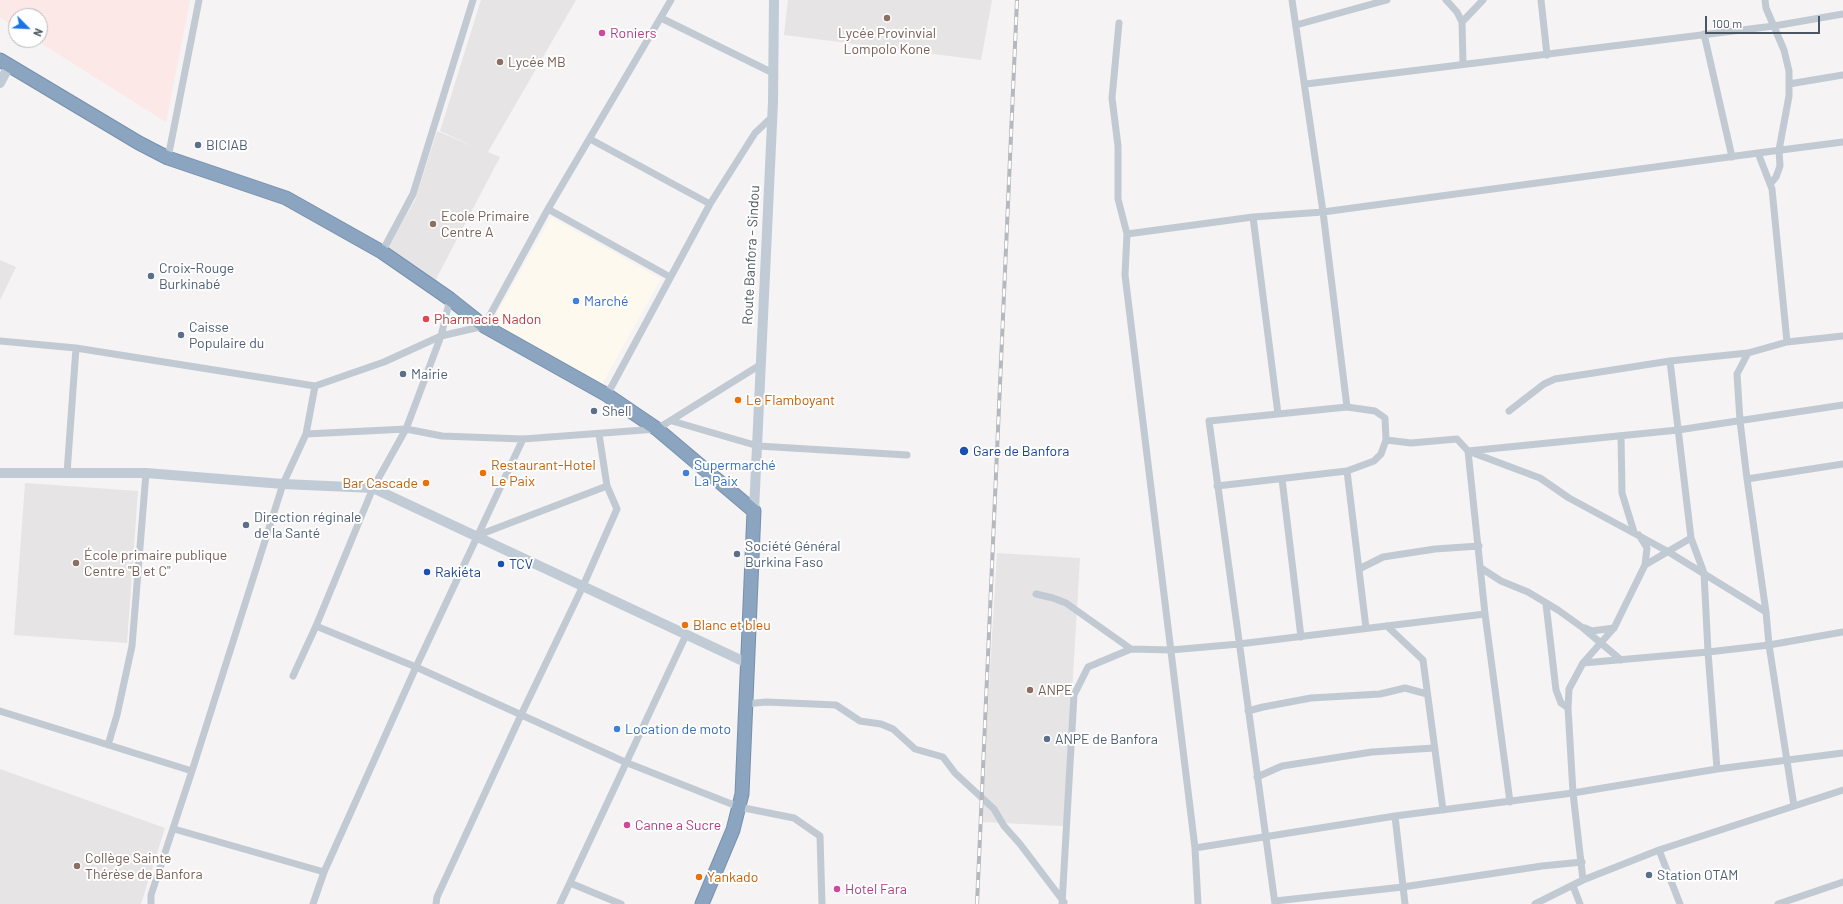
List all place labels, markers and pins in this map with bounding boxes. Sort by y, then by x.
marker: Lycée Provinvial Lompolo Kone [882,13,892,23]
place label: Roniers [610,25,657,41]
place label: Lycée Provinvial Lompolo Kone [838,25,936,58]
marker: Roniers [597,28,607,38]
place label: Lycée MB [508,54,566,70]
marker: Lycée MB [495,57,505,67]
place label: BICIAB [206,137,248,153]
marker: BICIAB [193,140,203,150]
place label: Ecole Primaire Centre A [441,208,530,240]
marker: Ecole Primaire Centre A [428,219,438,229]
place label: Croix-Rouge Burkinabé [159,260,234,292]
marker: Croix-Rouge Burkinabé [146,271,156,281]
place label: Marché [584,293,628,309]
marker: Marché [571,296,581,306]
place label: Pharmacie Nadon [434,311,541,327]
marker: Pharmacie Nadon [421,314,431,324]
place label: Caisse Populaire du [189,319,264,352]
marker: Caisse Populaire du [176,330,186,340]
place label: Mairie [411,366,448,382]
marker: Mairie [398,369,408,379]
place label: Le Flamboyant [746,392,835,408]
marker: Le Flamboyant [733,395,743,405]
place label: Shell [602,403,632,419]
marker: Shell [589,406,599,416]
place label: Gare de Banfora [973,443,1069,459]
marker: Gare de Banfora [958,445,970,457]
place label: Restaurant-Hotel Le Paix [491,457,596,490]
place label: Supermarché La Paix [694,457,776,490]
marker: Restaurant-Hotel Le Paix [478,468,488,478]
marker: Supermarché La Paix [681,468,691,478]
place label: Bar Cascade [342,475,418,491]
marker: Bar Cascade [421,478,431,488]
place label: Direction réginale de la Santé [254,509,362,542]
marker: Direction réginale de la Santé [241,520,251,530]
place label: Société Général Burkina Faso [745,538,841,570]
place label: École primaire publique Centre "B et C" [84,547,227,580]
marker: Société Général Burkina Faso [732,549,742,559]
place label: TCV [509,556,533,572]
marker: École primaire publique Centre "B et C" [71,558,81,568]
marker: TCV [496,559,506,569]
place label: Rakiéta [435,564,481,580]
marker: Rakiéta [422,567,432,577]
place label: Blanc et bleu [693,617,771,633]
marker: Blanc et bleu [680,620,690,630]
place label: ANPE [1038,682,1073,698]
marker: ANPE [1025,685,1035,695]
place label: Location de moto [625,721,731,737]
marker: Location de moto [612,724,622,734]
place label: ANPE de Banfora [1055,731,1158,747]
marker: ANPE de Banfora [1042,734,1052,744]
place label: Canne a Sucre [635,817,721,833]
marker: Canne a Sucre [622,820,632,830]
place label: Collège Sainte Thérèse de Banfora [85,850,203,882]
marker: Collège Sainte Thérèse de Banfora [72,861,82,871]
place label: Station OTAM [1657,867,1738,883]
place label: Yankado [707,869,758,885]
marker: Station OTAM [1644,870,1654,880]
marker: Yankado [694,872,704,882]
place label: Hotel Fara [845,881,907,897]
marker: Hotel Fara [832,884,842,894]

